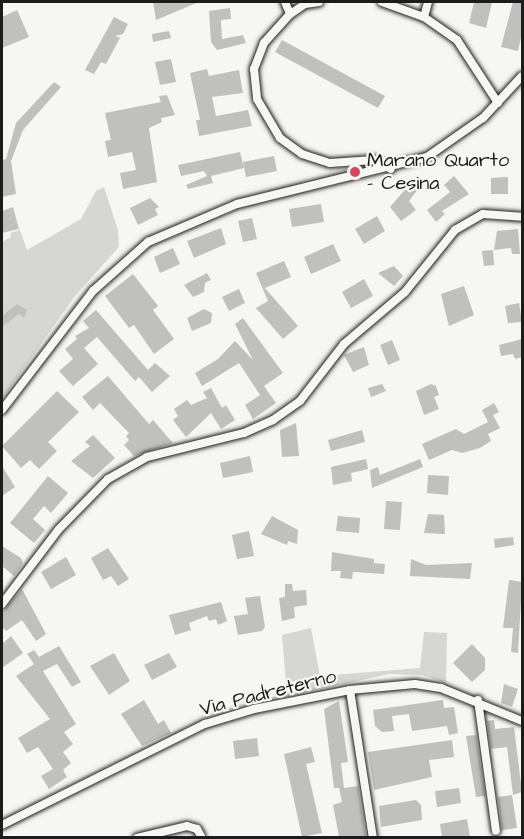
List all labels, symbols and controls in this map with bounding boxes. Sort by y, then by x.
place label: Marano Quarto - Cesina [367,148,509,195]
marker: Marano Quarto - Cesina [348,165,362,179]
street label: Via Padreterno [197,664,339,722]

